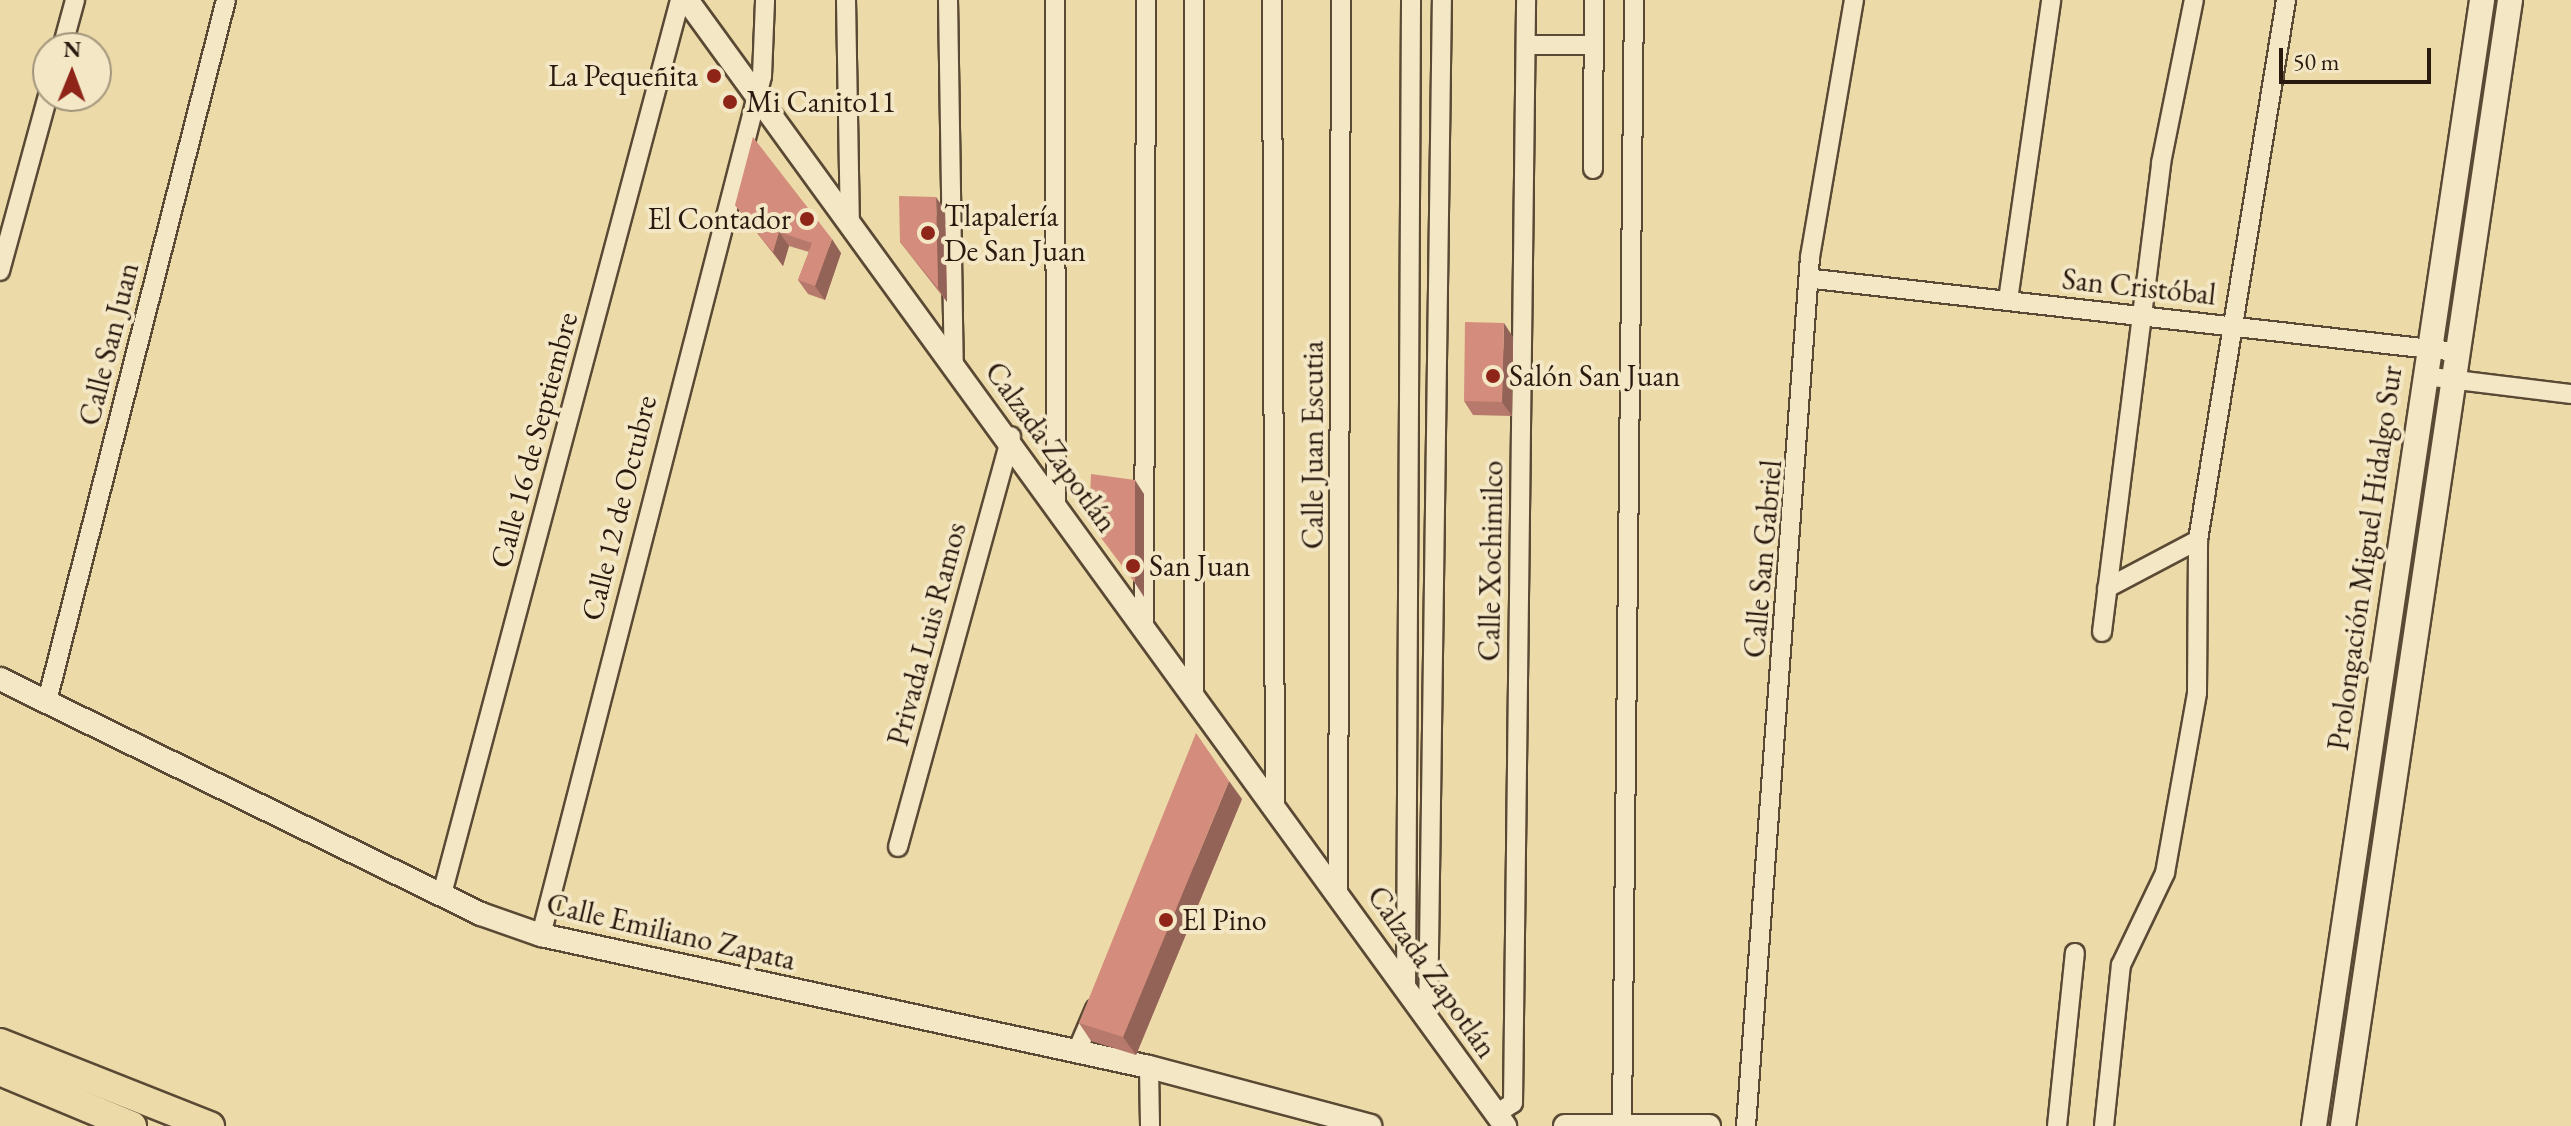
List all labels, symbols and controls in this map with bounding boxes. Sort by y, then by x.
north arrow [32,32,112,112]
scale bar [2283,32,2435,82]
text: N [63,35,82,64]
text: 50 m [2293,46,2340,77]
place label: La Pequeñita [548,58,698,94]
marker: La Pequeñita [705,67,723,85]
place label: Mi Canito11 [746,84,896,120]
marker: Mi Canito11 [721,93,739,111]
place label: Tlapalería De San Juan [944,198,1086,268]
place label: El Contador [647,201,791,237]
marker: El Contador [798,210,816,228]
marker: Tlapalería De San Juan [919,224,937,242]
street label: Calle San Juan [71,259,147,429]
street label: San Cristóbal [2060,261,2218,313]
street label: Calle 16 de Septiembre [483,308,585,572]
street label: Calle Juan Escutia [1295,341,1331,549]
street label: Calzada Zapotlán [977,355,1125,539]
place label: Salón San Juan [1509,358,1680,394]
street label: Prolongación Miguel Hidalgo Sur [2320,363,2410,753]
marker: Salón San Juan [1484,367,1502,385]
street label: Calle 12 de Octubre [574,392,664,624]
street label: Calle San Gabriel [1736,458,1790,660]
street label: Calle Xochimilco [1471,460,1511,662]
street label: Privada Luis Ramos [880,519,974,749]
place label: San Juan [1149,548,1251,584]
marker: San Juan [1124,557,1142,575]
street label: Calzada Zapotlán [1359,879,1505,1065]
street label: Calle Emiliano Zapata [543,886,799,978]
place label: El Pino [1182,902,1267,938]
marker: El Pino [1157,911,1175,929]

